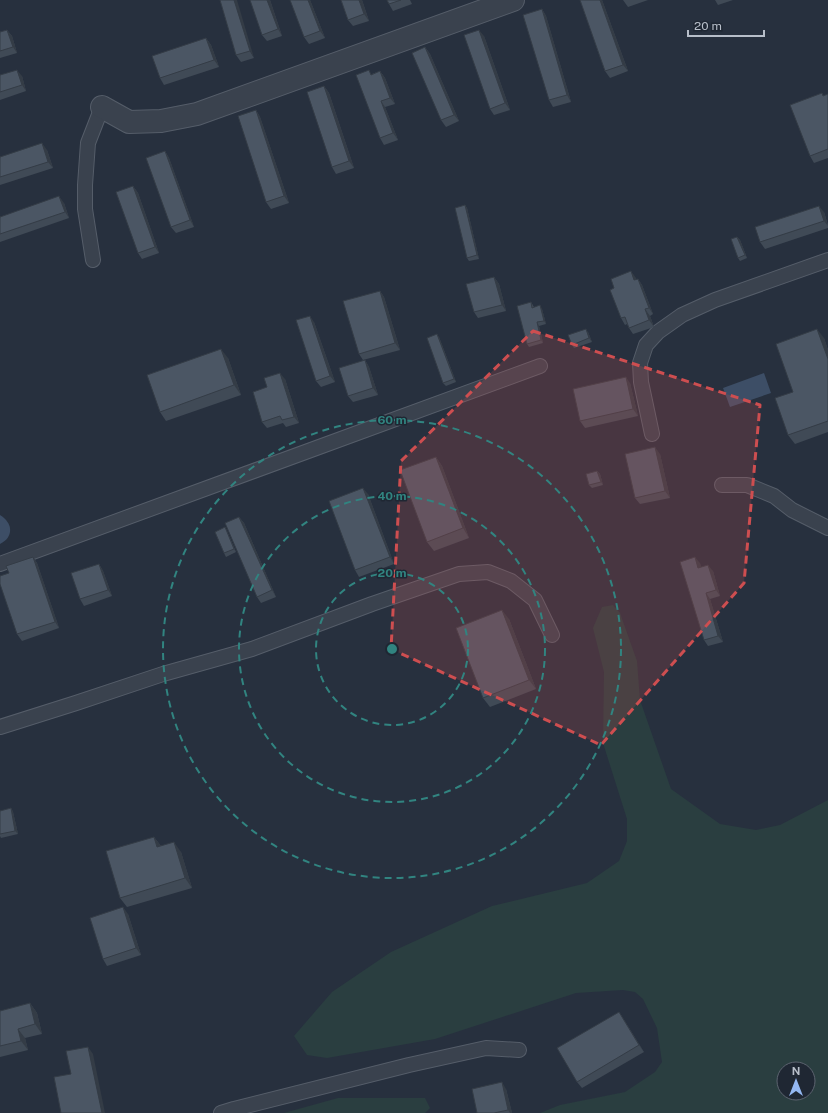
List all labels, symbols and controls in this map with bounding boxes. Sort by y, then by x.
scale bar [688,12,764,38]
text: 20 m [694,19,722,33]
text: 60 m [377,413,407,427]
text: 40 m [377,489,407,503]
text: 20 m [378,566,407,580]
centre of rings [385,642,399,656]
north arrow [776,1061,816,1101]
text: N [792,1065,800,1077]

